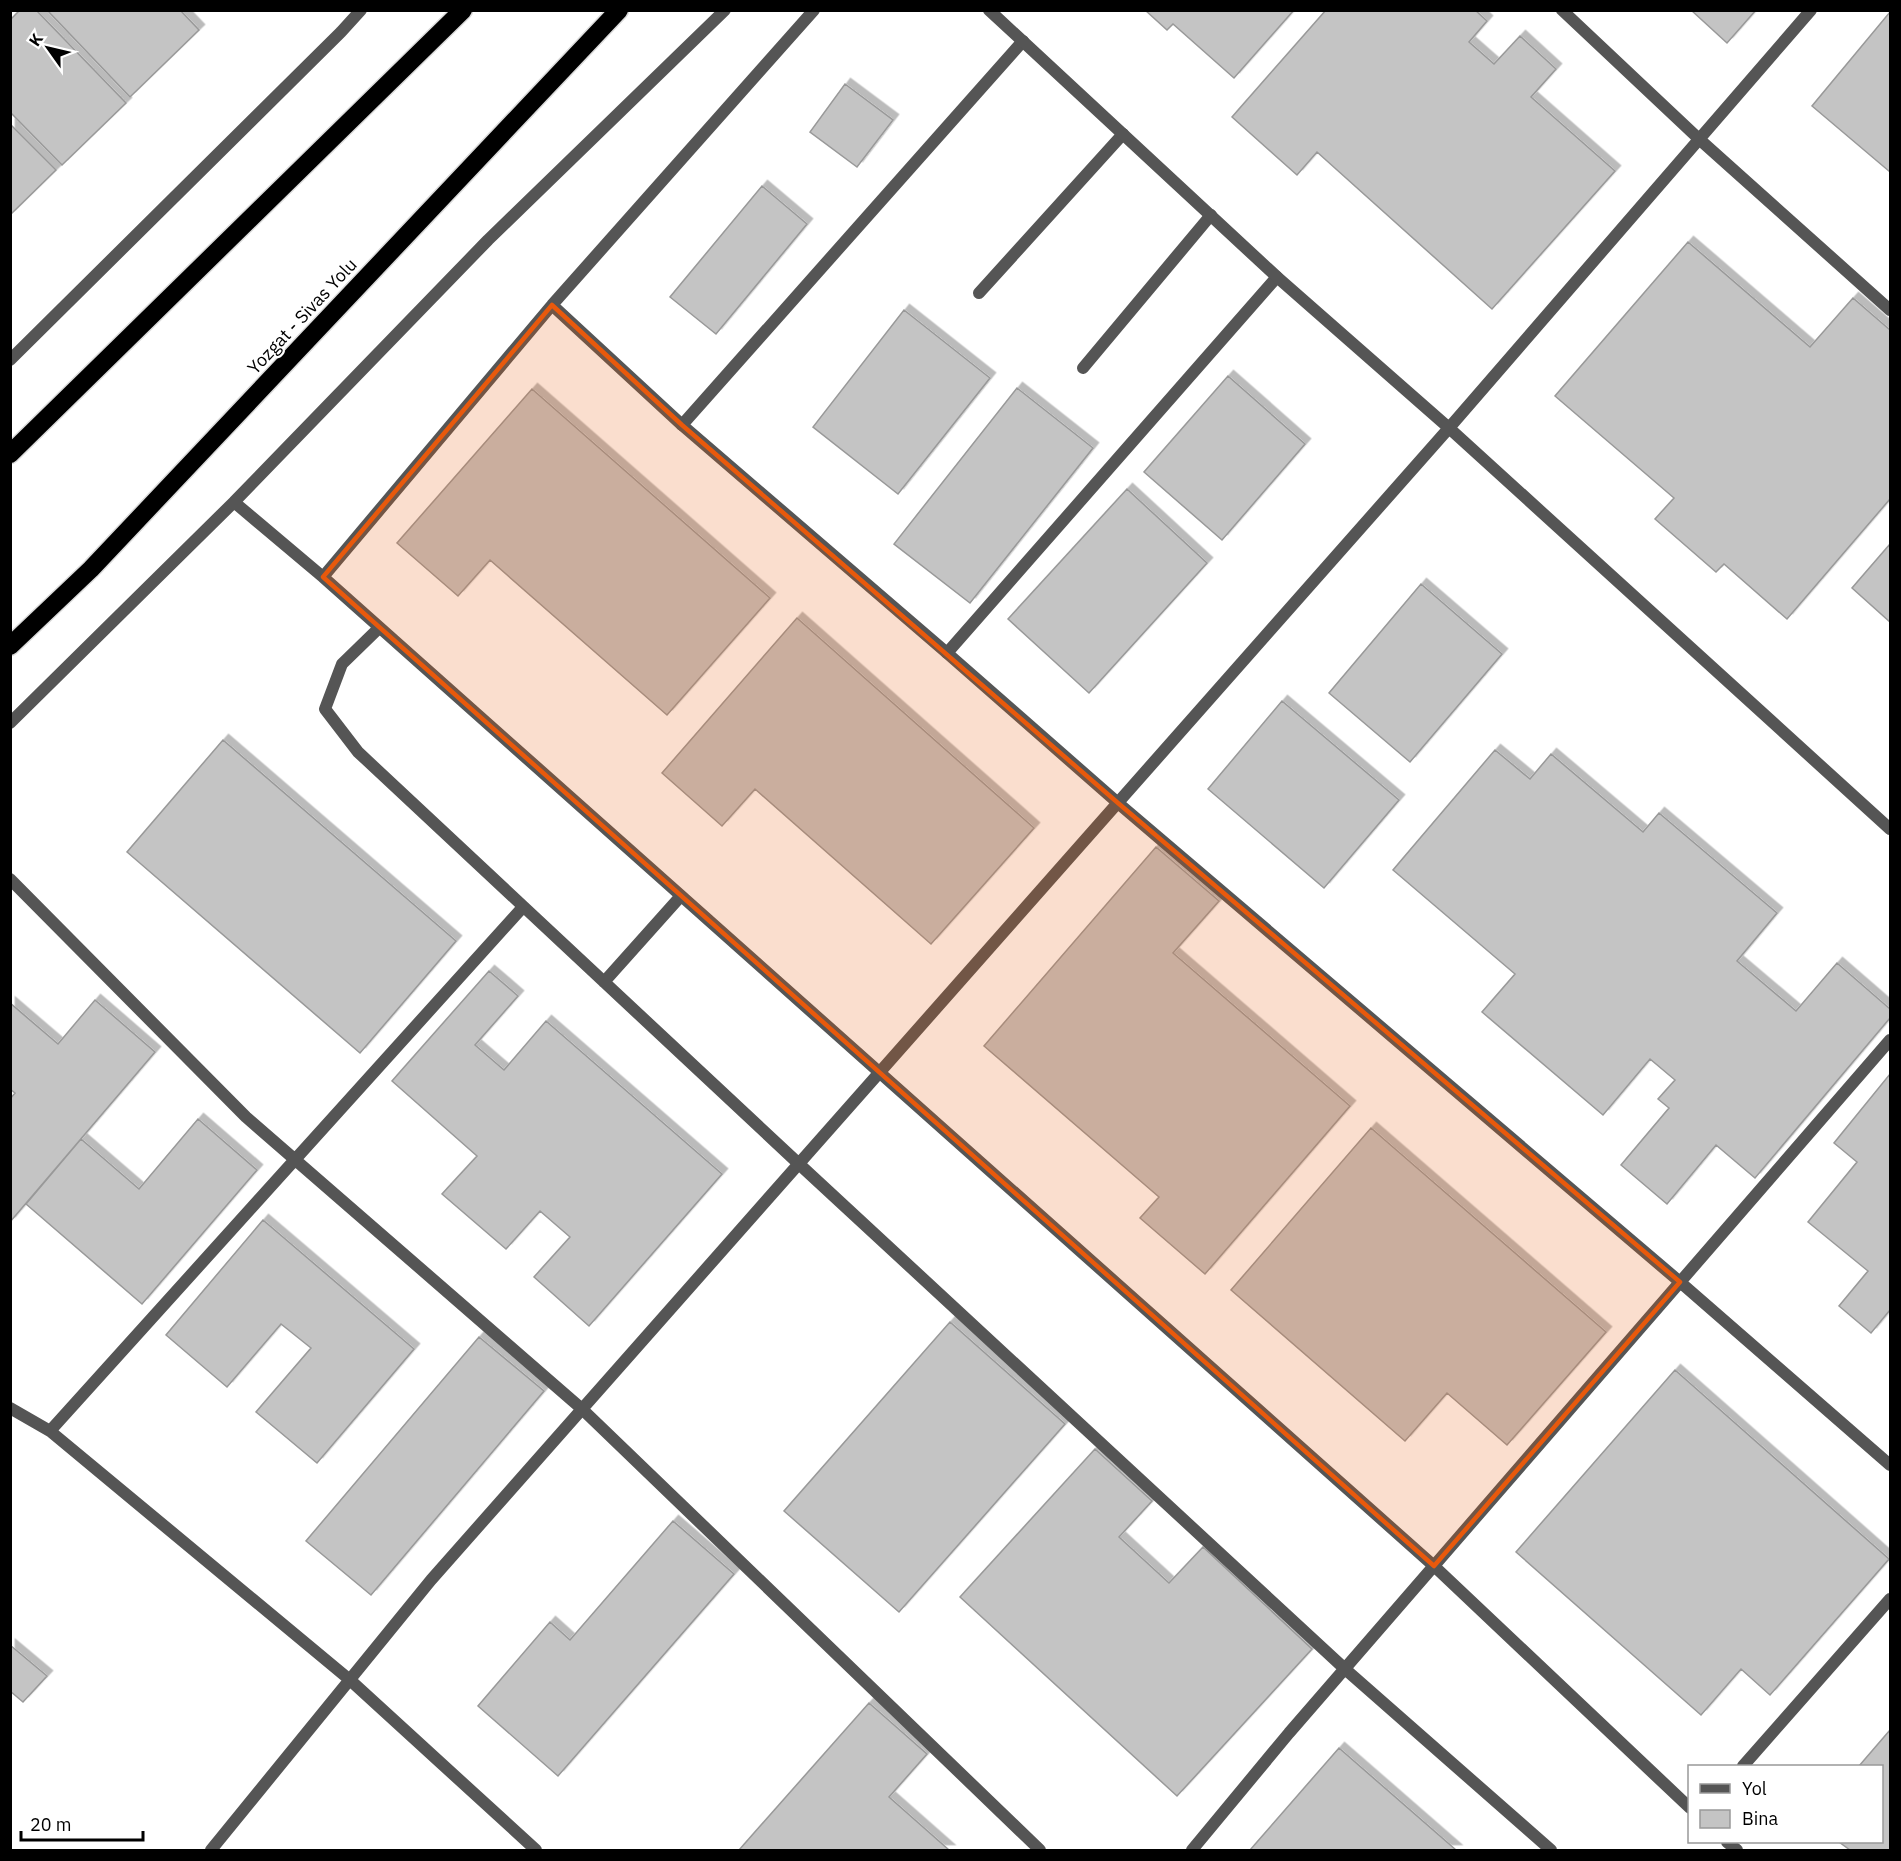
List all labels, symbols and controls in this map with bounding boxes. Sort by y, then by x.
north arrow [18,18,78,78]
text: K [24,29,47,50]
street label: Yozgat - Sivas Yolu [242,253,362,379]
legend [1688,1765,1883,1843]
text: Yol [1742,1777,1767,1800]
scale bar [21,1804,142,1842]
text: Bina [1742,1807,1778,1830]
text: 20 m [30,1813,72,1836]

